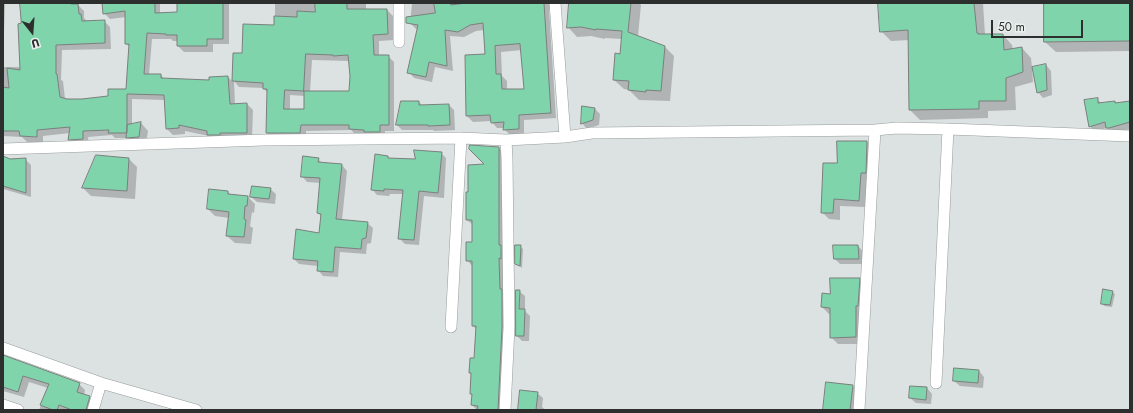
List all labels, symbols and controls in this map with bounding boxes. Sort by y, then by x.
north arrow [12,12,52,52]
scale bar [993,12,1085,38]
text: 50 m [998,18,1025,36]
text: U [29,35,42,52]

